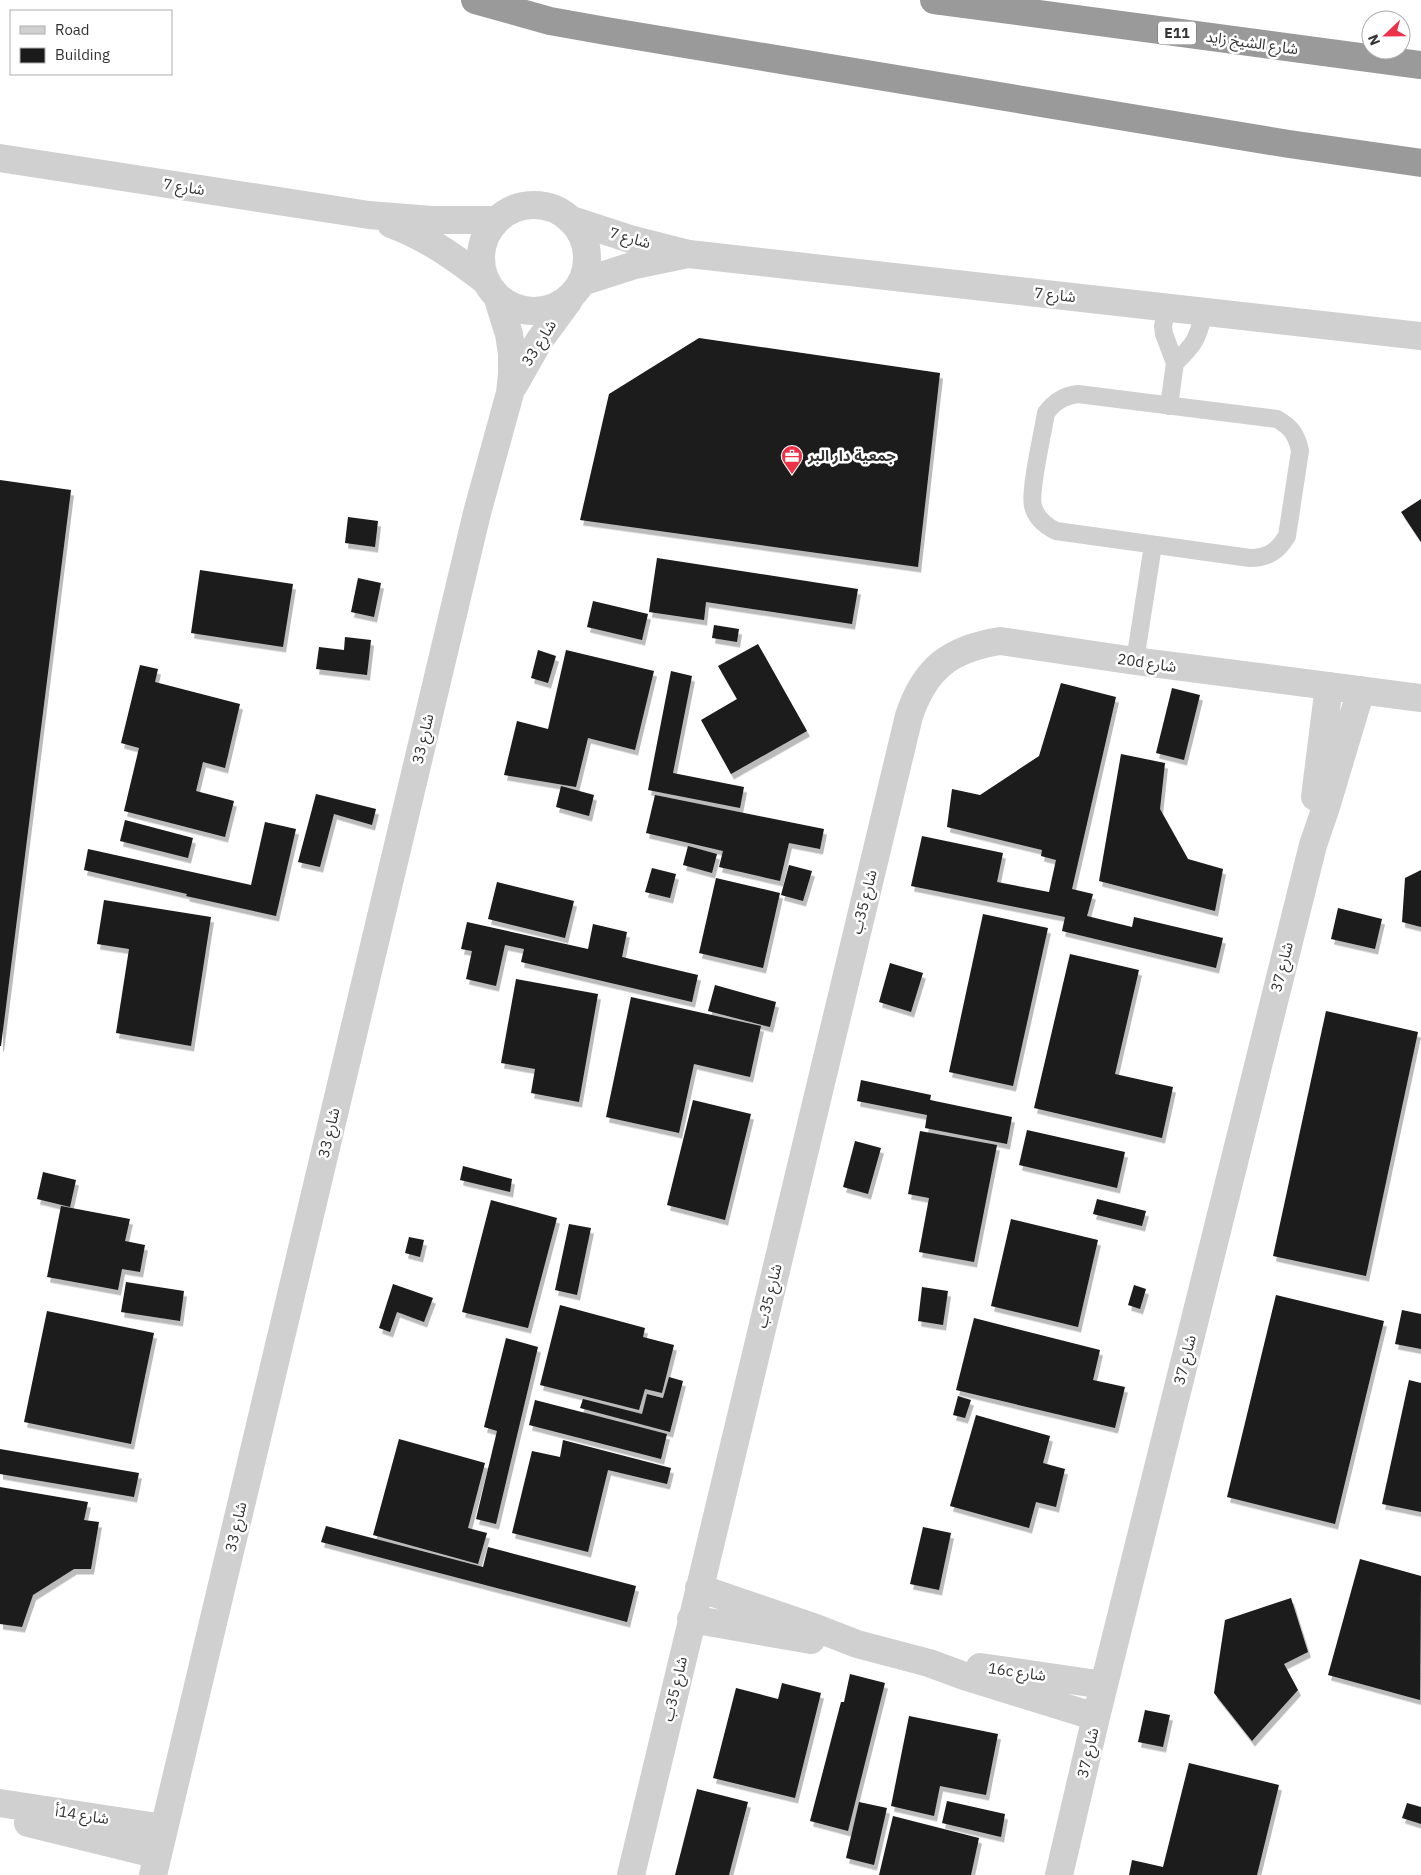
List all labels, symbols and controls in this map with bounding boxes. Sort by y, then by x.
legend [10,10,172,75]
north arrow [1361,10,1411,60]
text: Road [55,20,90,39]
road number: E11 [1158,22,1196,44]
street label: شارع الشيخ زايد [1204,27,1300,61]
text: N [1364,32,1384,48]
text: Building [55,45,110,64]
street label: شارع 7 [161,174,206,202]
street label: شارع 7 [607,223,653,255]
street label: شارع 7 [1033,283,1077,309]
street label: شارع 33 [517,316,563,371]
office icon: جمعية دار البر [780,444,804,475]
place label: جمعية دار البر [807,446,896,465]
street label: 20d شارع [1116,649,1178,679]
street label: شارع 33 [408,712,440,766]
street label: شارع 35ب [846,867,884,937]
street label: شارع 37 [1266,940,1300,995]
street label: شارع 33 [314,1106,346,1160]
street label: شارع 35ب [751,1261,789,1331]
street label: شارع 37 [1169,1333,1203,1388]
street label: شارع 33 [221,1500,253,1554]
street label: شارع 35ب [658,1655,694,1724]
street label: 16c شارع [986,1658,1048,1688]
street label: شارع 37 [1073,1726,1105,1780]
street label: شارع 14أ [53,1801,111,1831]

